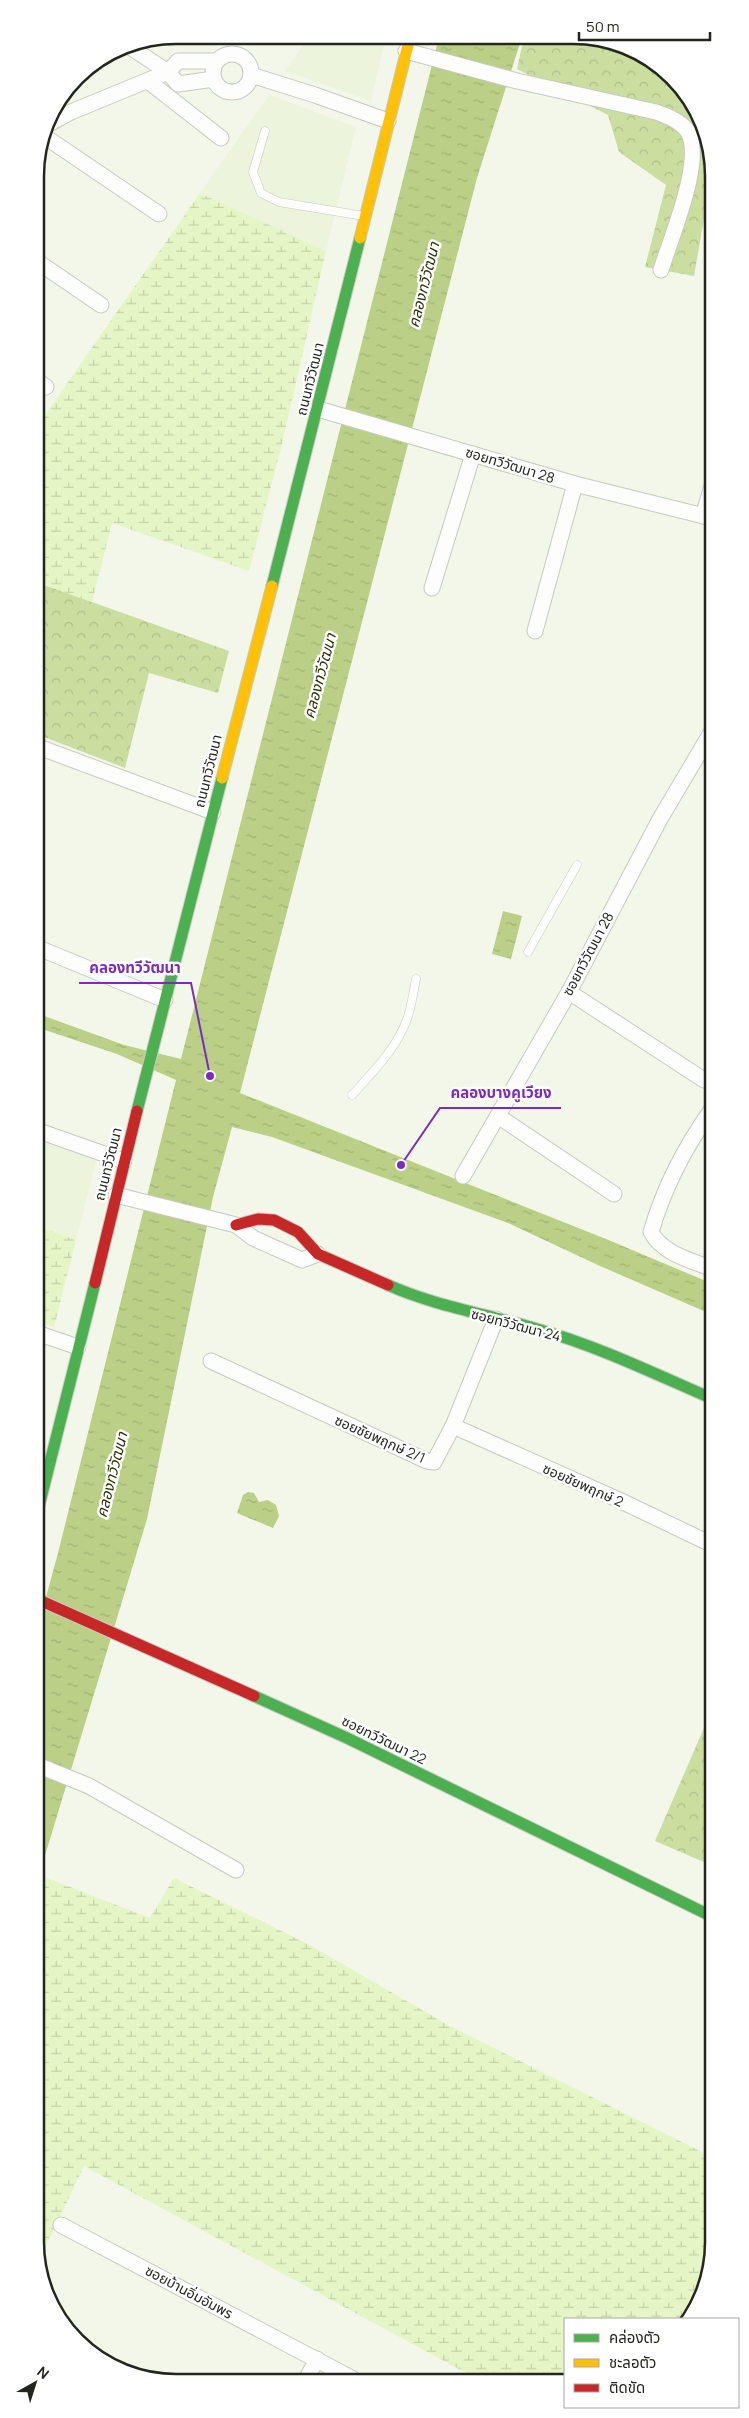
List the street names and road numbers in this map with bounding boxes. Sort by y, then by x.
street label: ถนนทวีวัฒนา [291,340,328,417]
street label: ซอยทวีวัฒนา 28 [463,442,557,487]
street label: ถนนทวีวัฒนา [189,732,226,809]
street label: ซอยทวีวัฒนา 28 [558,909,618,999]
street label: ถนนทวีวัฒนา [89,1125,126,1202]
street label: ซอยทวีวัฒนา 24 [469,1303,563,1346]
street label: ซอยชัยพฤกษ์ 2/1 [332,1410,429,1467]
street label: ซอยชัยพฤกษ์ 2 [540,1458,627,1511]
street label: ซอยทวีวัฒนา 22 [339,1711,430,1768]
street label: ซอยบ้านอิ่มอัมพร [142,2260,237,2323]

